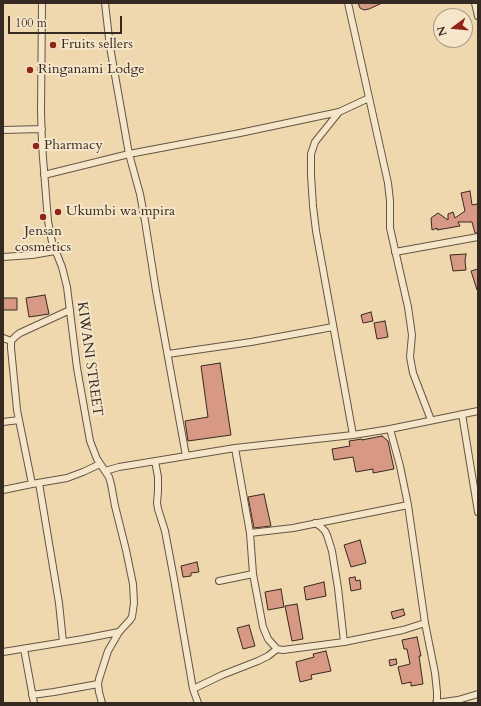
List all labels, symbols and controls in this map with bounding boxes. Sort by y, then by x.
scale bar [10,8,124,34]
north arrow [433,8,473,48]
text: 100 m [15,15,47,31]
text: N [433,25,450,38]
place label: Fruits sellers [61,37,133,53]
marker: Fruits sellers [48,40,58,50]
place label: Ringanami Lodge [38,62,145,78]
marker: Ringanami Lodge [25,65,35,75]
place label: Pharmacy [44,138,103,154]
marker: Pharmacy [31,141,41,151]
place label: Ukumbi wa mpira [66,204,175,220]
marker: Ukumbi wa mpira [53,207,63,217]
marker: Jensan cosmetics [38,212,48,222]
place label: Jensan cosmetics [15,224,71,256]
street label: KIWANI STREET [73,301,105,417]

